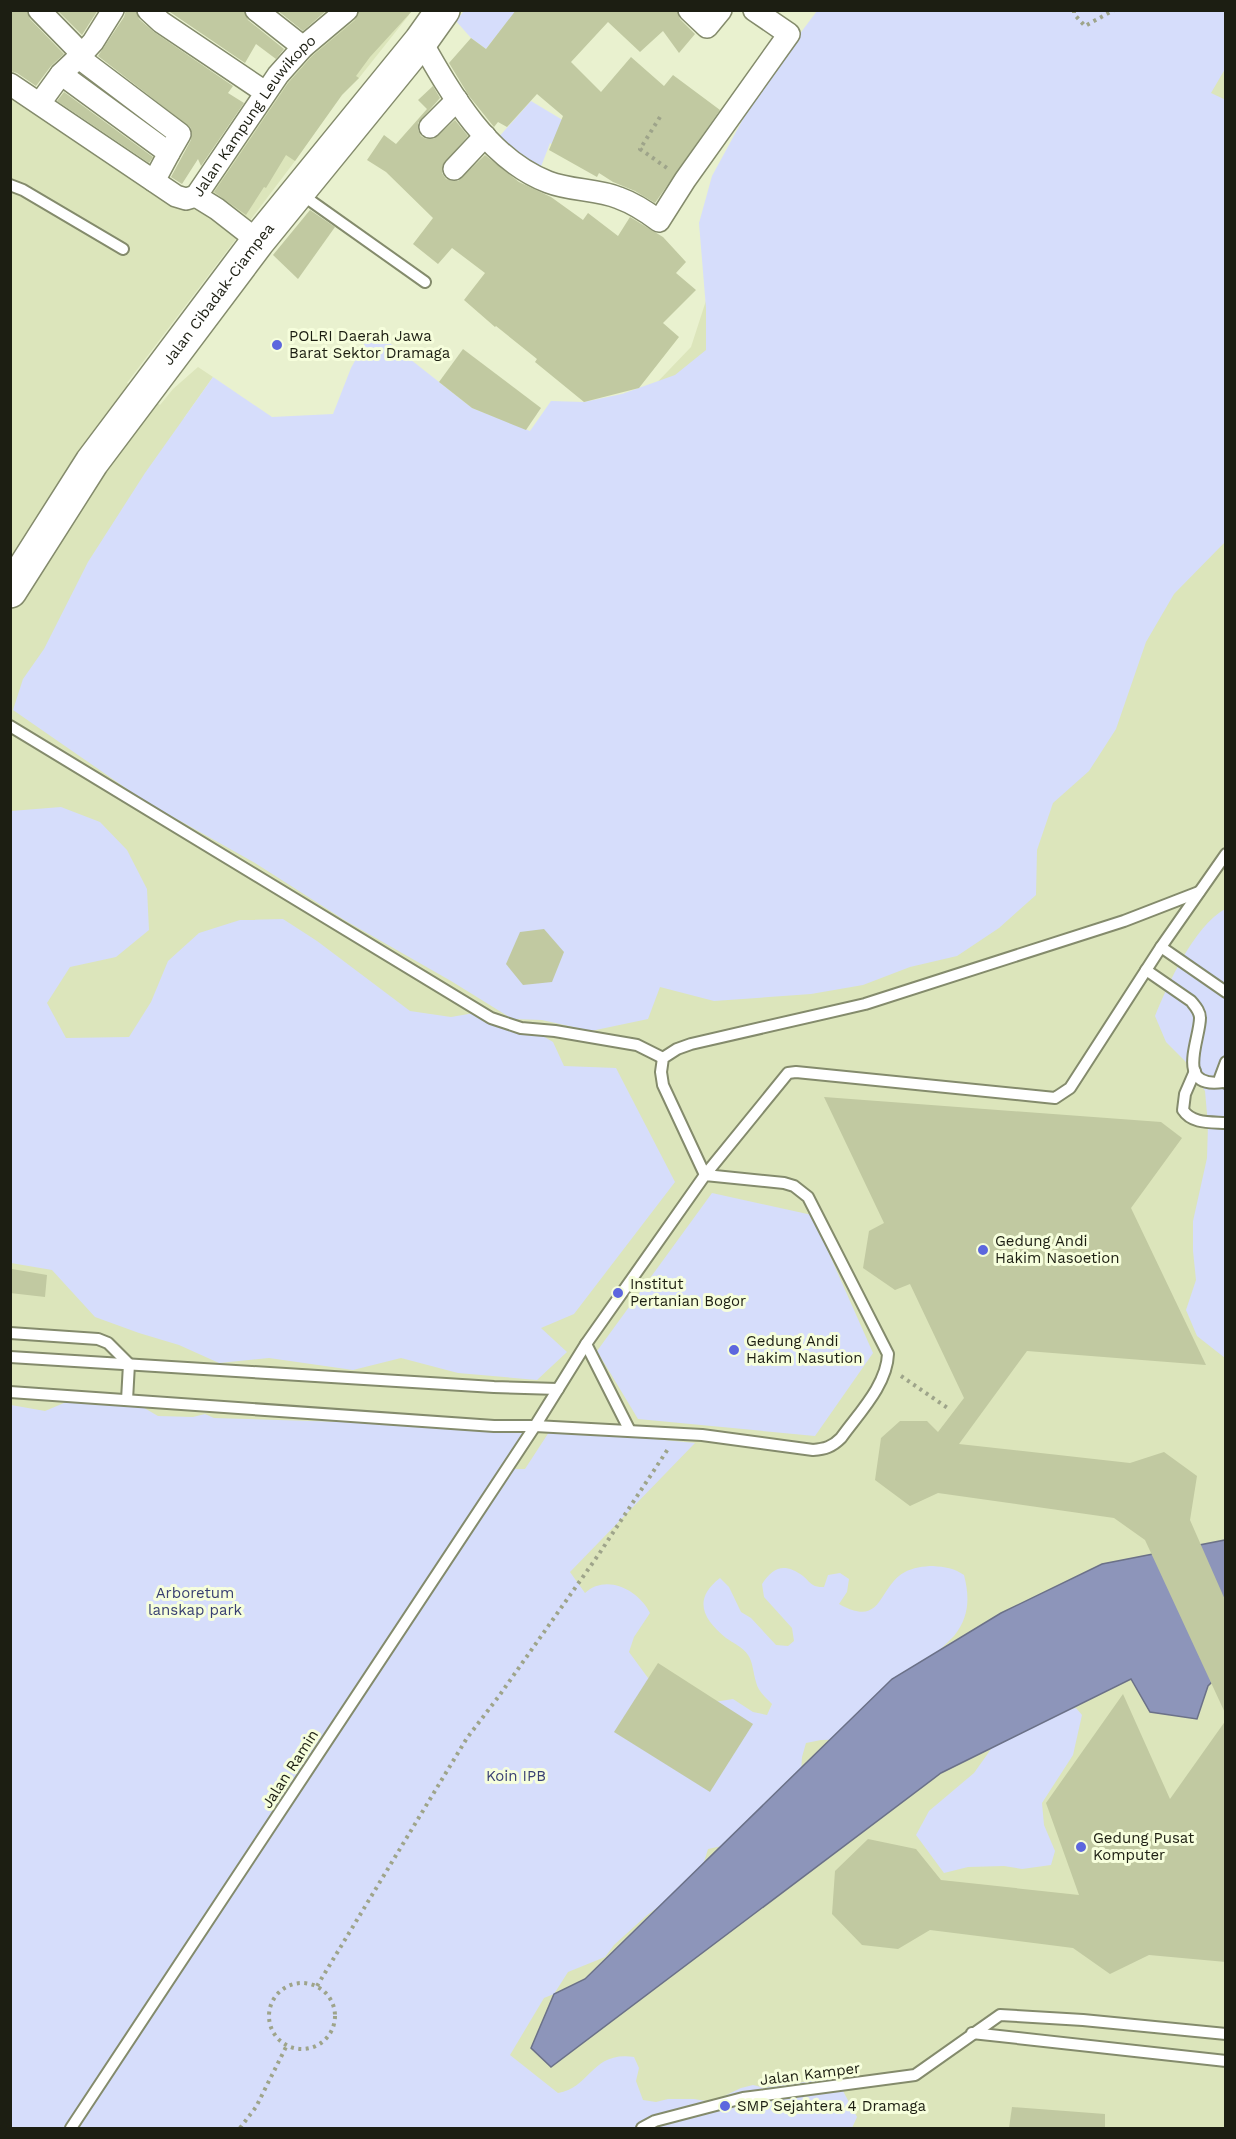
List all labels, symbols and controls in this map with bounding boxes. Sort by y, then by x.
street label: Jalan Kampung Leuwikopo [189,31,319,200]
street label: Jalan Cibadak-Ciampea [159,219,278,369]
place label: POLRI Daerah Jawa Barat Sektor Dramaga [289,327,451,362]
marker: POLRI Daerah Jawa Barat Sektor Dramaga [270,338,284,352]
place label: Gedung Andi Hakim Nasoetion [995,1232,1120,1267]
marker: Gedung Andi Hakim Nasoetion [976,1243,990,1257]
place label: Institut Pertanian Bogor [630,1275,746,1310]
marker: Institut Pertanian Bogor [611,1286,625,1300]
place label: Gedung Andi Hakim Nasution [746,1332,862,1367]
marker: Gedung Andi Hakim Nasution [727,1343,741,1357]
park label: Arboretum lanskap park [148,1584,243,1619]
street label: Jalan Ramin [258,1726,322,1812]
park label: Koin IPB [486,1767,546,1785]
place label: Gedung Pusat Komputer [1093,1829,1195,1864]
marker: Gedung Pusat Komputer [1074,1840,1088,1854]
street label: Jalan Kamper [759,2059,861,2089]
place label: SMP Sejahtera 4 Dramaga [737,2097,927,2115]
marker: SMP Sejahtera 4 Dramaga [718,2099,732,2113]

